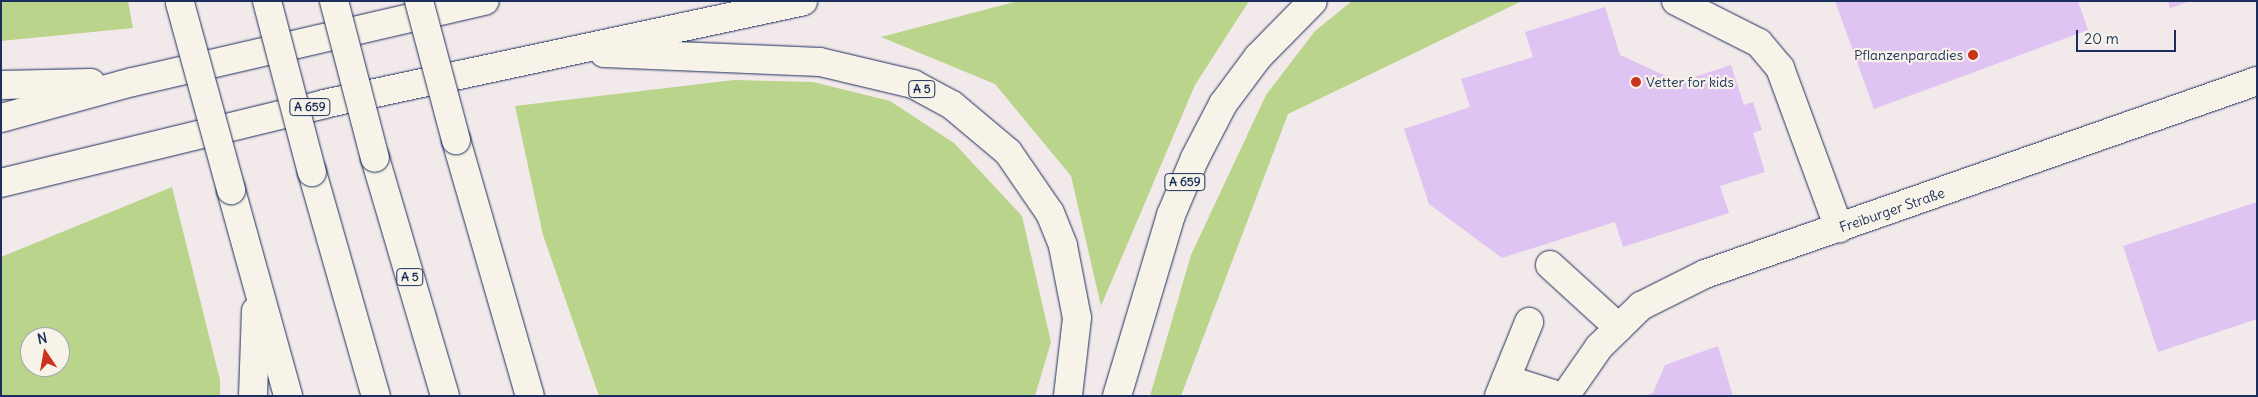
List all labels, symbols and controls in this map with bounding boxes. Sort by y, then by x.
scale bar [2078,20,2178,52]
text: 20 m [2084,29,2119,48]
place label: Pflanzenparadies [1854,47,1963,63]
marker: Pflanzenparadies [1967,49,1979,61]
place label: Vetter for kids [1646,74,1734,90]
marker: Vetter for kids [1630,76,1642,88]
road number: A 5 [908,80,936,98]
road number: A 659 [289,98,331,116]
road number: A 659 [1164,172,1206,192]
street label: Freiburger Straße [1837,184,1947,236]
road number: A 5 [396,268,424,286]
north arrow [20,327,70,377]
text: N [35,328,49,348]

